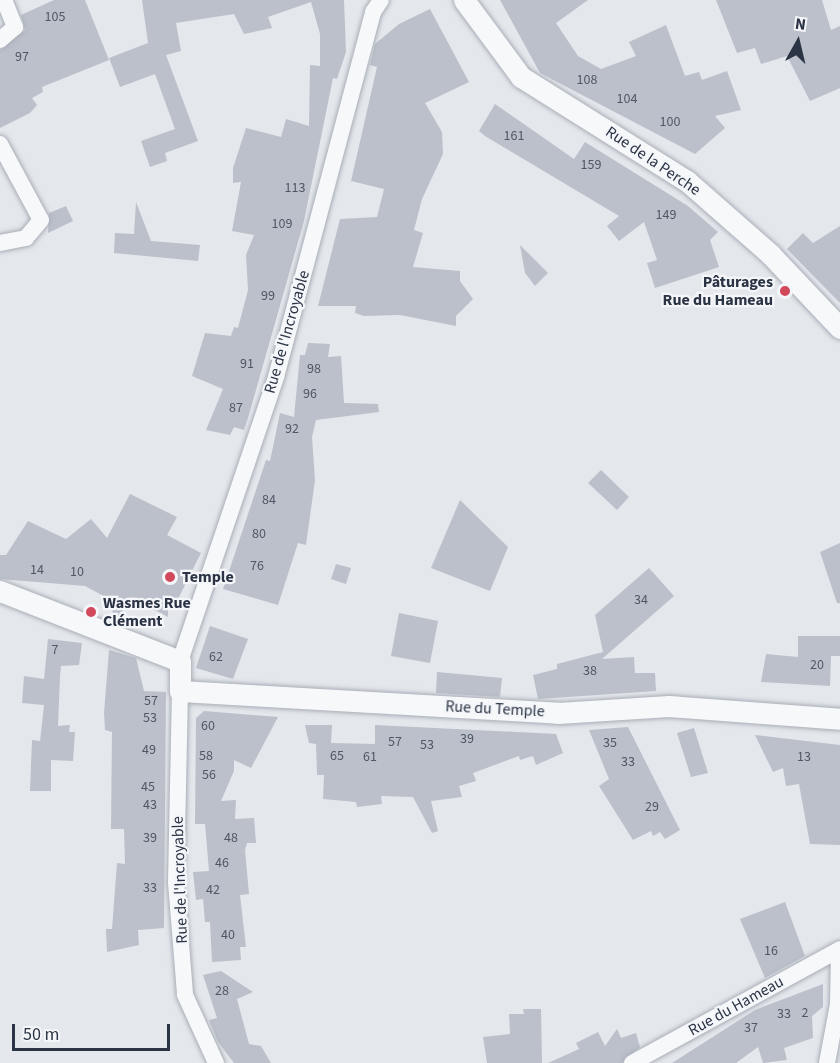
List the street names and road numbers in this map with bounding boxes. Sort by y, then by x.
street label: Rue de la Perche [602,122,704,200]
street label: Rue de l'Incroyable [260,268,314,396]
street label: Rue du Temple [445,697,545,721]
street label: Rue de l'Incroyable [168,816,192,944]
street label: Rue du Hameau [685,972,787,1040]

